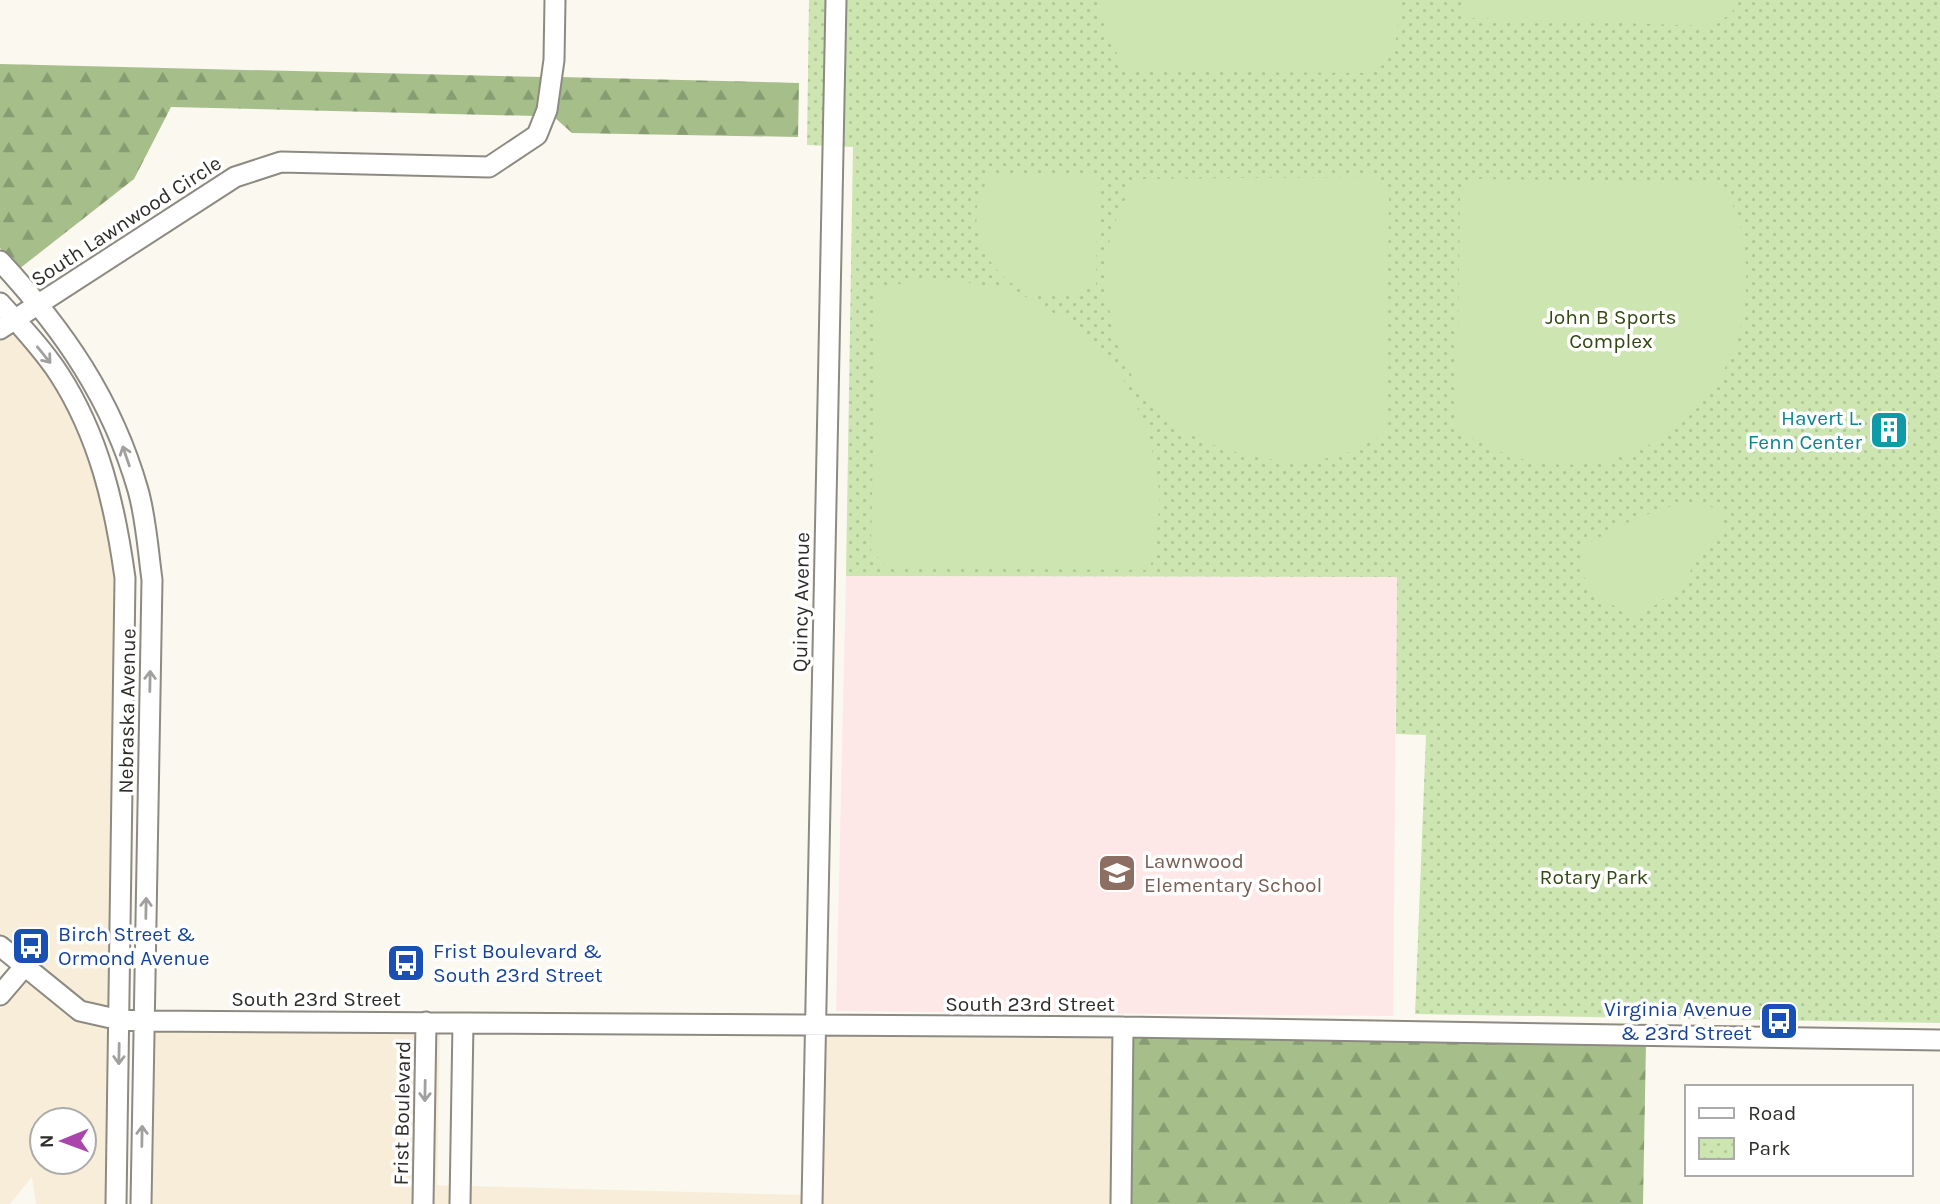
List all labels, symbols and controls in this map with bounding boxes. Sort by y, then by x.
street label: South Lawnwood Circle [27,151,225,291]
park label: John B Sports Complex [1545,305,1677,353]
one-way arrow [36,346,52,364]
place label: Havert L. Fenn Center [1748,406,1862,454]
building icon: Havert L. Fenn Center [1868,409,1910,451]
one-way arrow [119,446,131,468]
street label: Quincy Avenue [788,532,814,672]
street label: Nebraska Avenue [114,628,140,794]
one-way arrow [144,670,157,693]
place label: Lawnwood Elementary School [1144,849,1322,897]
school or university icon: Lawnwood Elementary School [1096,852,1138,894]
park label: Rotary Park [1540,865,1649,889]
one-way arrow [139,897,153,920]
place label: Birch Street & Ormond Avenue [58,922,209,970]
bus stop icon: Birch Street & Ormond Avenue [10,925,52,967]
place label: Frist Boulevard & South 23rd Street [433,939,603,987]
bus stop icon: Frist Boulevard & South 23rd Street [385,942,427,984]
street label: South 23rd Street [231,987,401,1011]
street label: South 23rd Street [945,992,1115,1016]
place label: Virginia Avenue & 23rd Street [1604,997,1752,1045]
bus stop icon: Virginia Avenue & 23rd Street [1758,1000,1800,1042]
street label: Frist Boulevard [389,1040,415,1186]
one-way arrow [112,1043,126,1066]
one-way arrow [418,1079,432,1102]
legend [1685,1085,1912,1176]
text: Road [1748,1101,1796,1125]
north arrow [28,1106,98,1176]
one-way arrow [135,1125,149,1148]
text: N [36,1134,58,1148]
text: Park [1748,1136,1791,1160]

